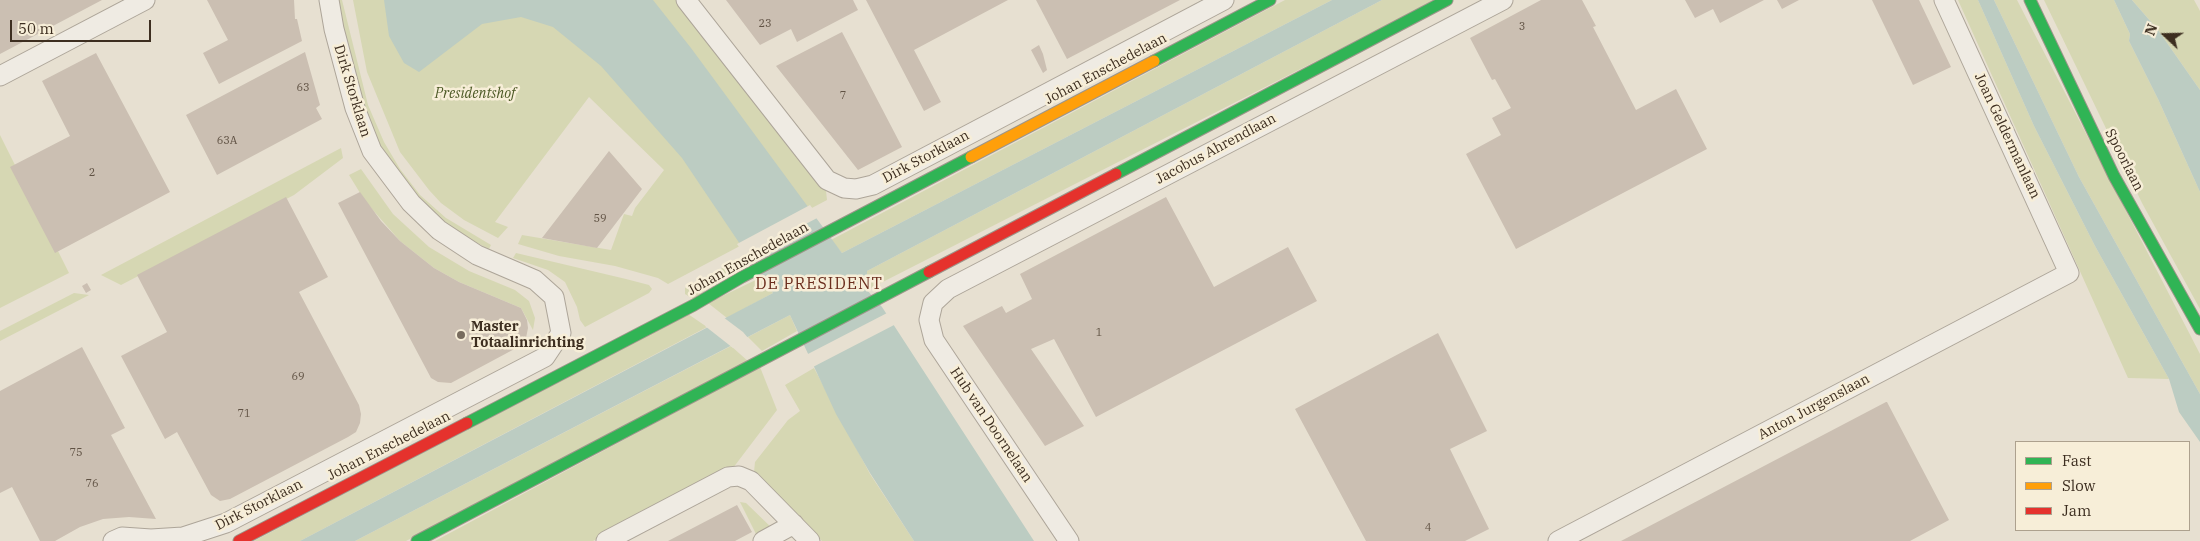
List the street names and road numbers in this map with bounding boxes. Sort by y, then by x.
street label: Johan Enschedelaan [1042,30,1170,108]
street label: Dirk Storklaan [330,43,374,139]
street label: Joan Geldermanlaan [1971,71,2043,201]
street label: Jacobus Ahrendlaan [1153,110,1279,188]
street label: Spoorlaan [2101,126,2147,194]
street label: Dirk Storklaan [880,127,972,187]
street label: Johan Enschedelaan [685,219,811,299]
street label: Hub van Doornelaan [946,364,1036,486]
street label: Anton Jurgenslaan [1755,370,1873,444]
street label: Johan Enschedelaan [325,408,453,484]
street label: Dirk Storklaan [213,476,305,534]

